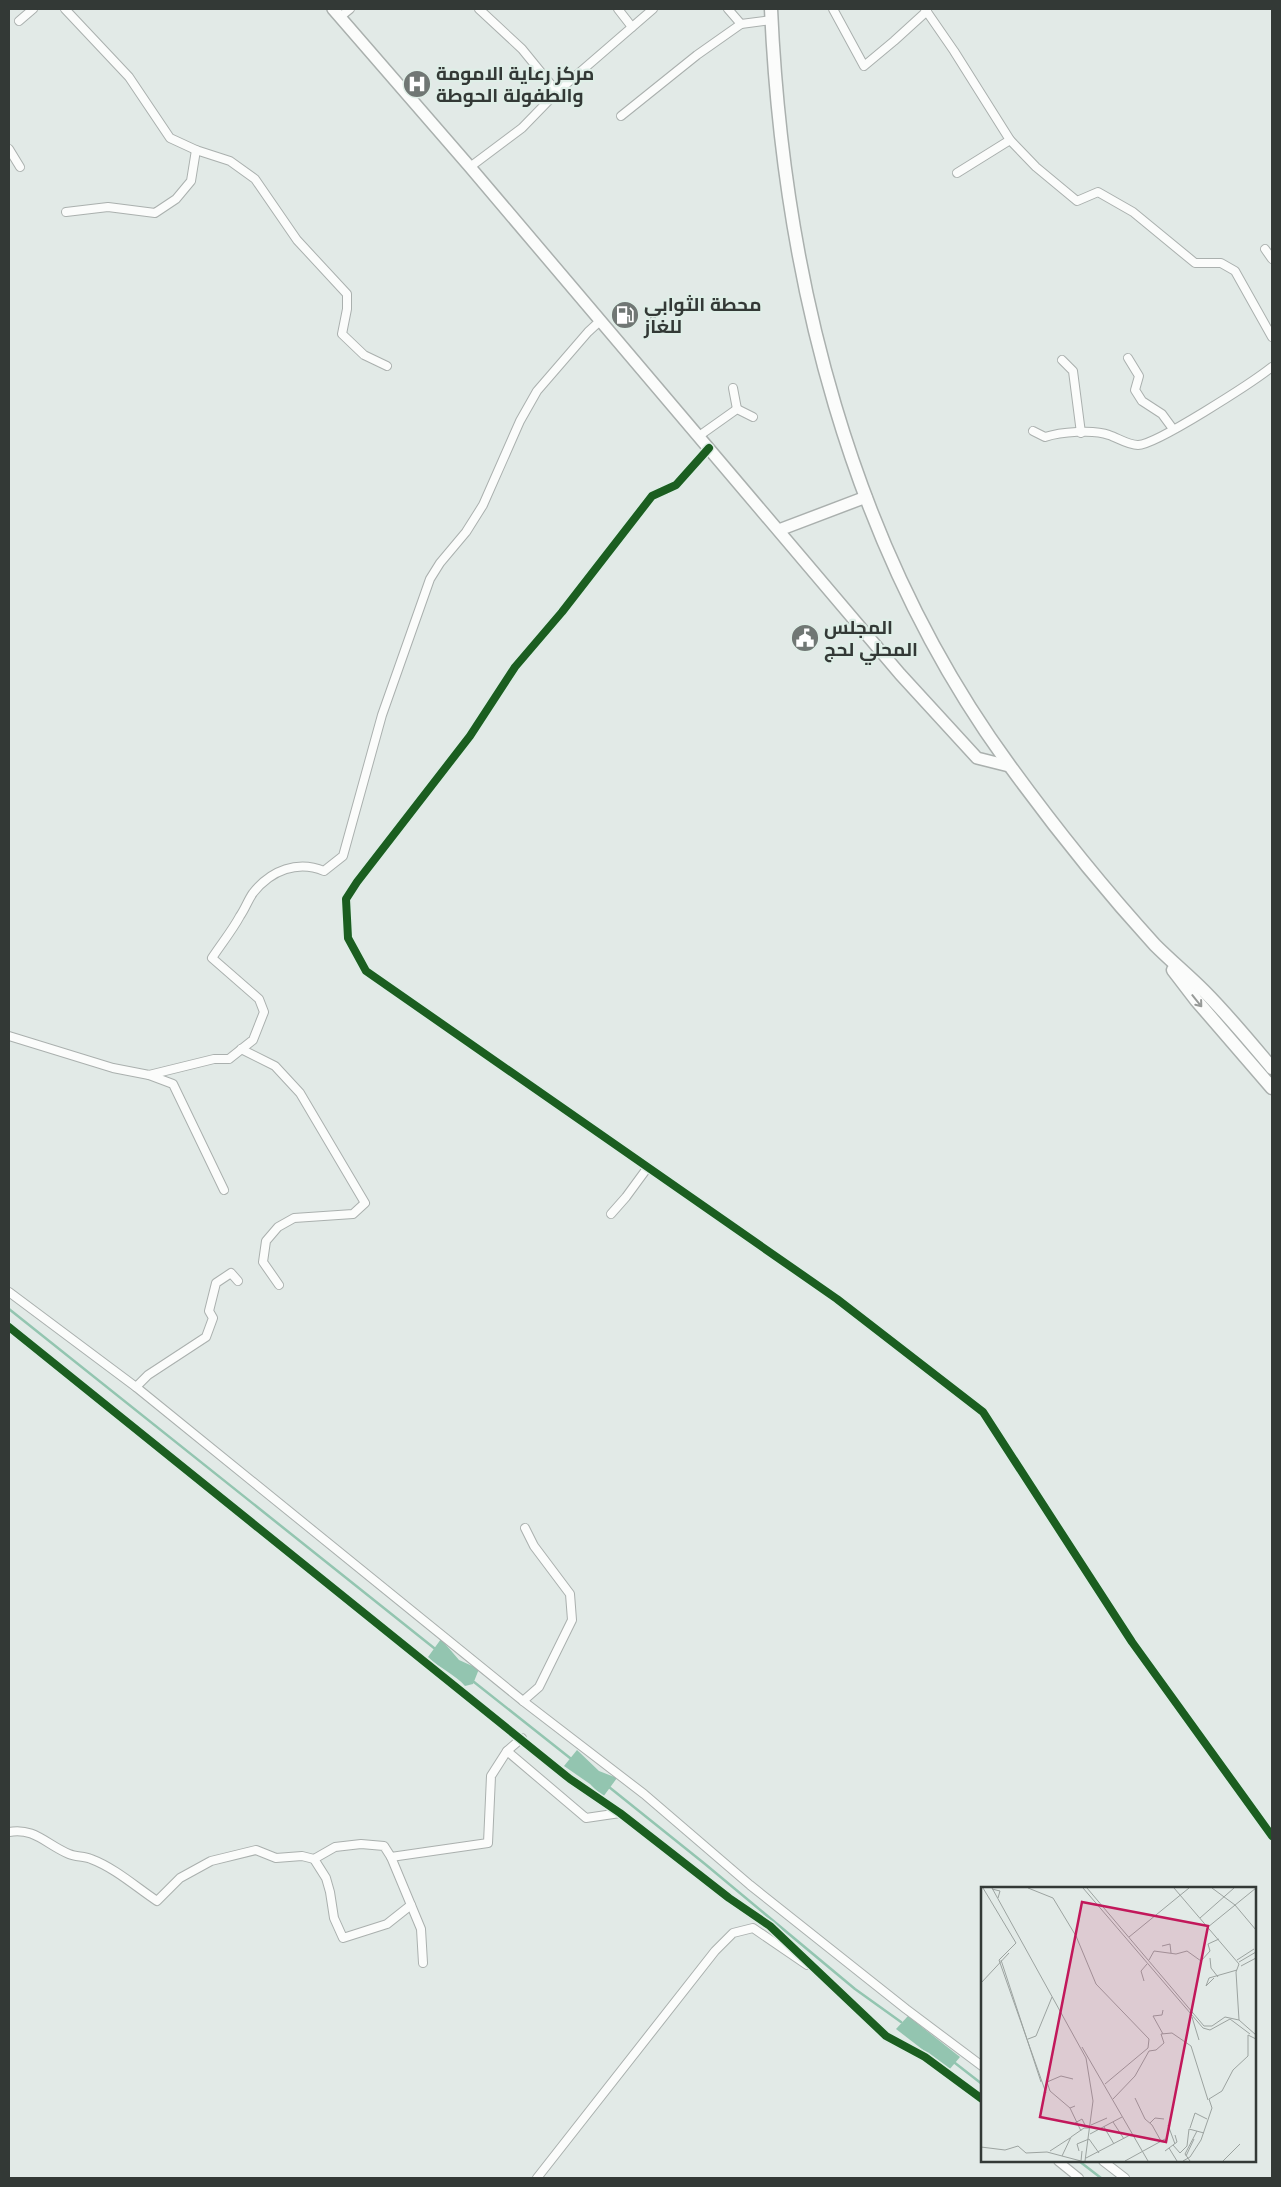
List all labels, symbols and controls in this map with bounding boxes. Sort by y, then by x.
place label: مركز رعاية الامومة والطفولة الحوطة [436,61,594,108]
hospital icon: مركز رعاية الامومة والطفولة الحوطة [402,69,432,99]
place label: محطة الثوابي للغاز [643,292,762,339]
fuel station icon: محطة الثوابي للغاز [610,300,640,330]
place label: المجلس المحلي لحج [824,615,918,665]
public building icon: المجلس المحلي لحج [790,623,820,653]
one-way arrow [1191,994,1202,1007]
inset map [981,1887,1256,2162]

